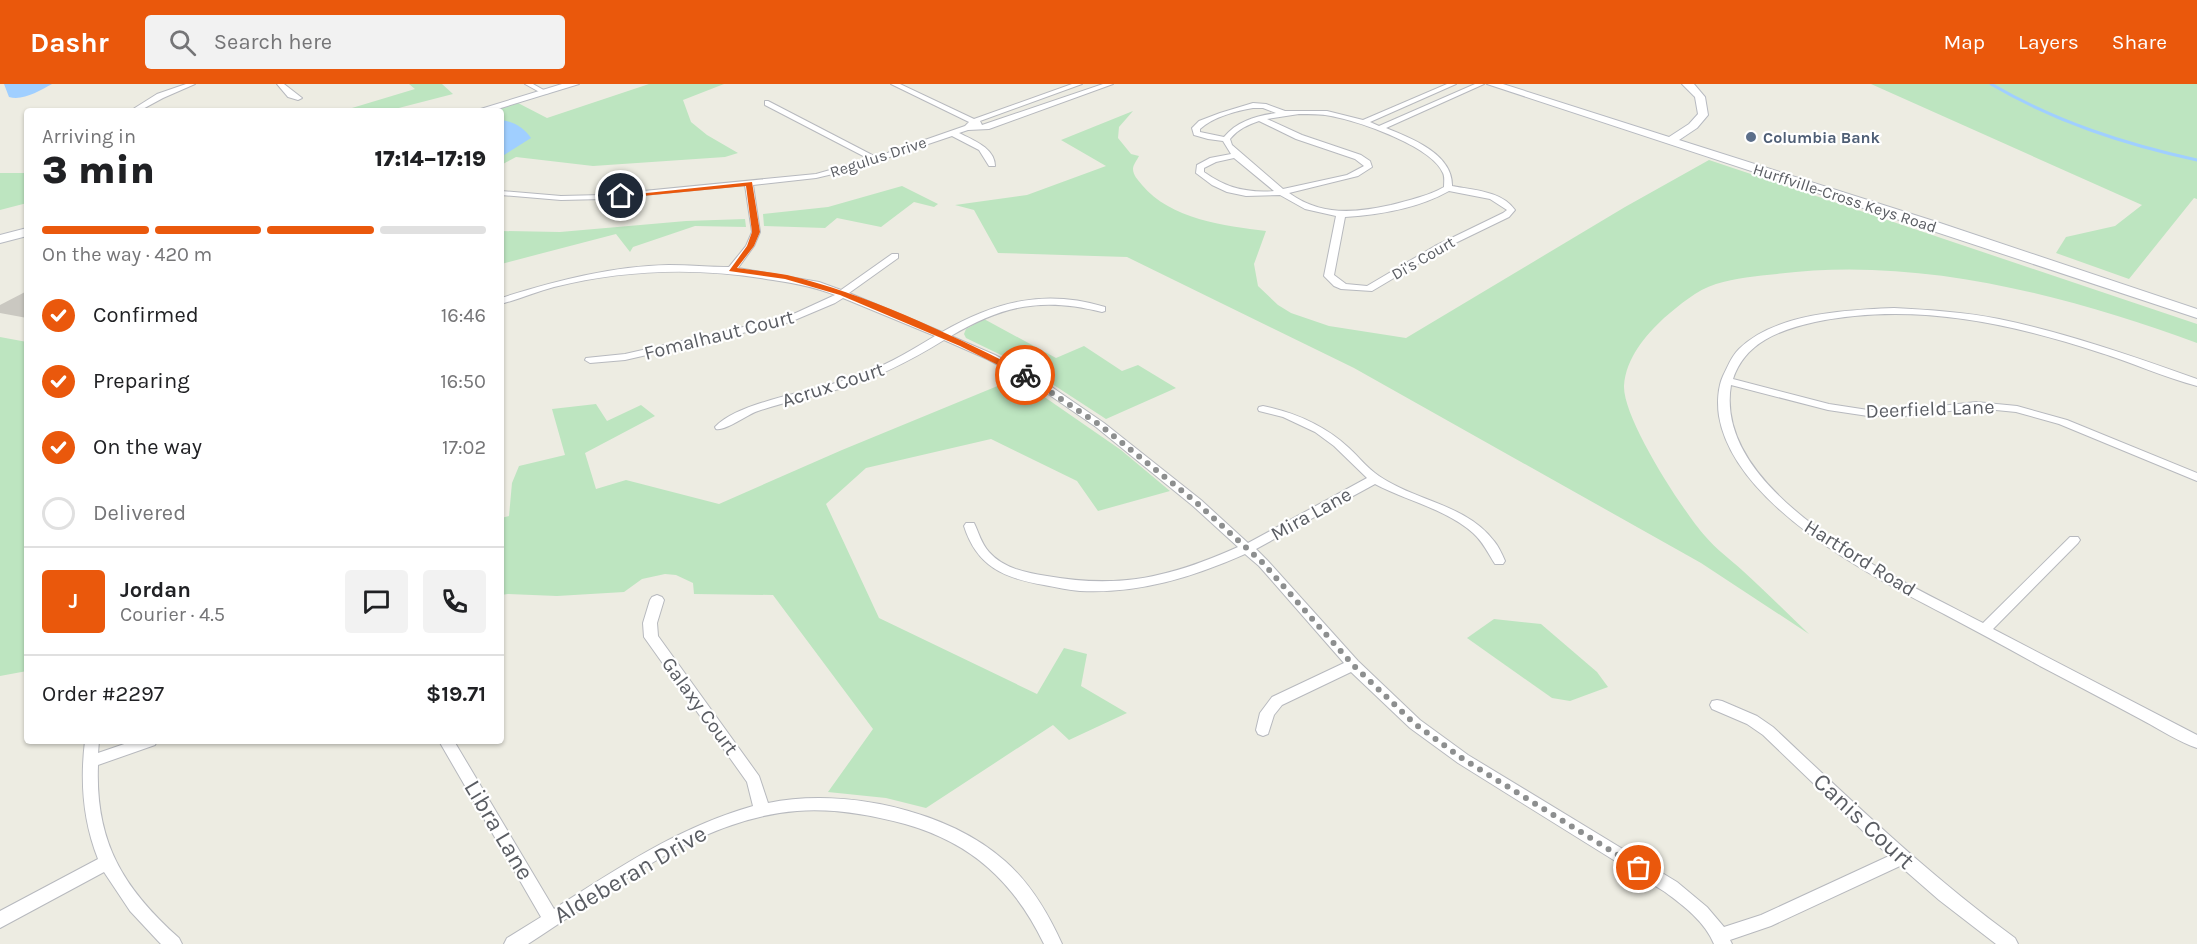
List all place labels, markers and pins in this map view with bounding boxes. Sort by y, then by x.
place label: Columbia Bank [1763,128,1880,147]
marker: Columbia Bank [1744,130,1758,144]
pin [595,170,646,221]
pin [1613,842,1664,893]

